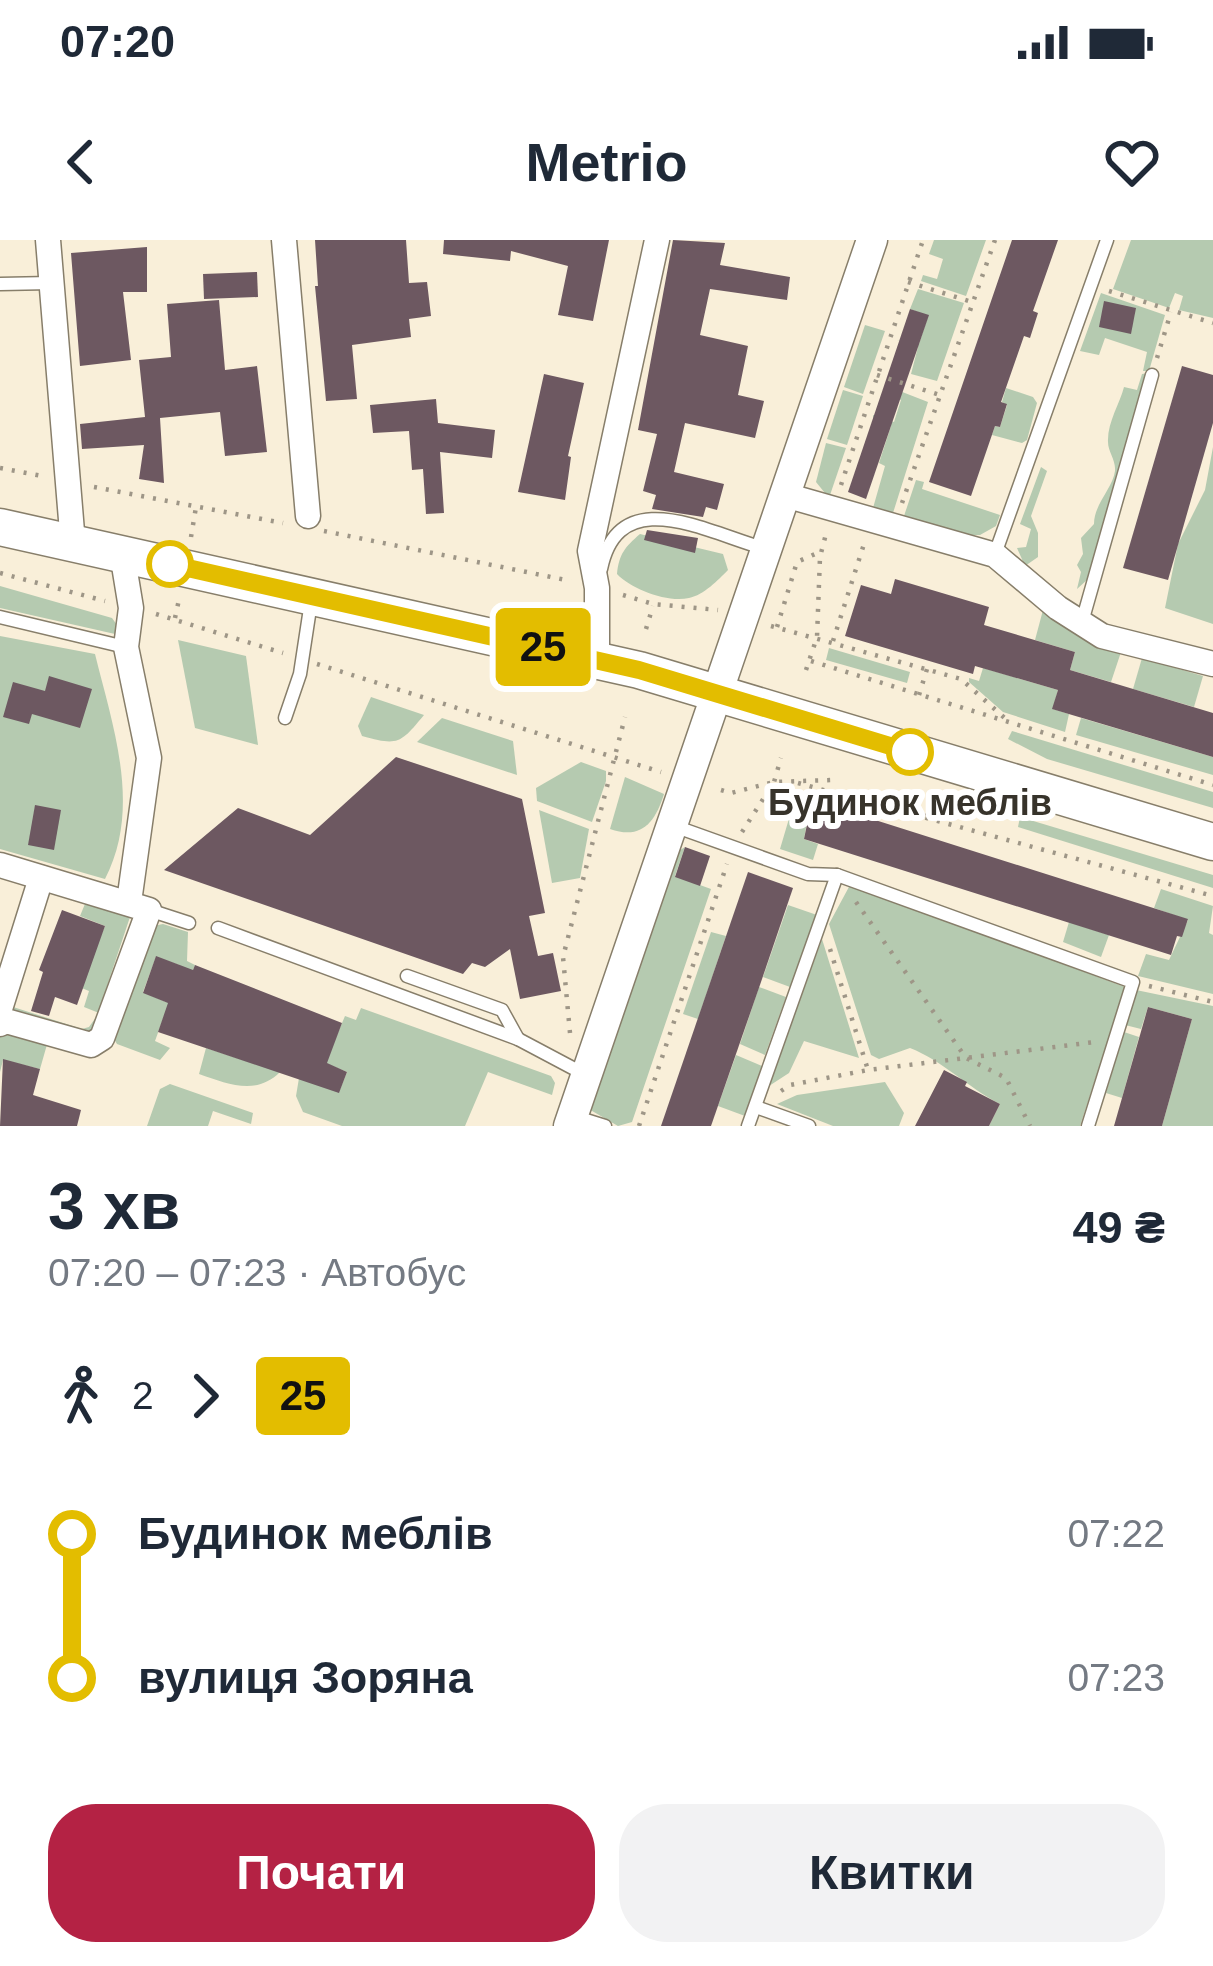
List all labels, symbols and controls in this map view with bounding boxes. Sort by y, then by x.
text: 07:20 [60,16,175,67]
icon: back [48,129,114,195]
icon: heart [1099,129,1165,195]
text: Metrio [526,132,688,192]
unlabelled marker [148,542,192,586]
line badge: 25 [489,608,597,686]
text: 25 [520,623,566,670]
marker: Будинок меблів [888,730,932,774]
place label: Будинок меблів [768,782,1052,823]
text: 3 хв [48,1169,180,1243]
text: 49 ₴ [1072,1202,1165,1253]
text: 07:20 – 07:23 · Автобус [48,1251,466,1294]
icon: walk [48,1363,114,1429]
icon: forward [172,1363,238,1429]
text: 25 [280,1372,326,1419]
text: 2 [132,1374,154,1417]
text: Будинок меблів [138,1508,493,1559]
text: 07:22 [1067,1512,1165,1555]
text: вулиця Зоряна [138,1652,473,1703]
text: 07:23 [1067,1656,1165,1699]
button: Почати [48,1804,595,1942]
button: Квитки [619,1804,1165,1942]

